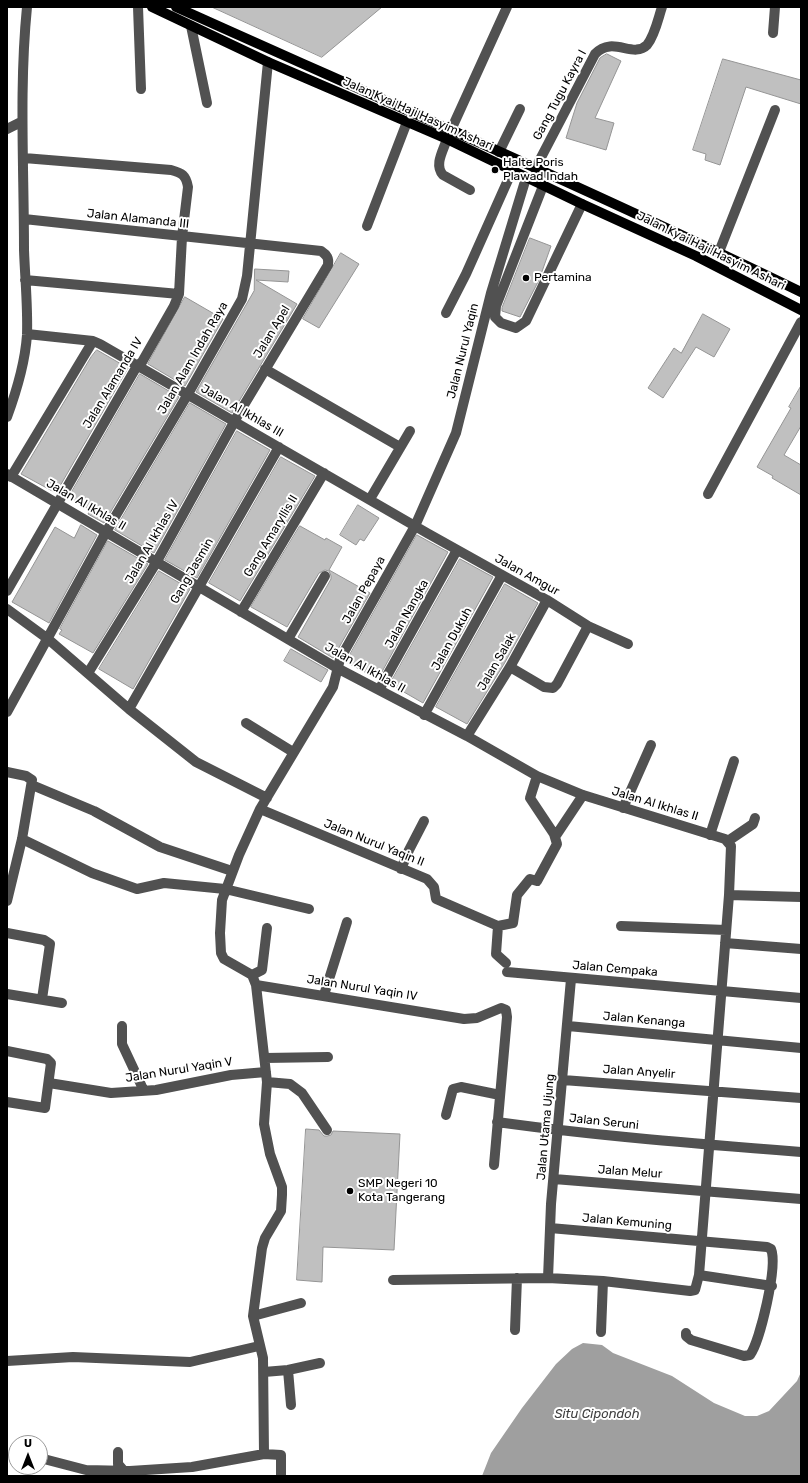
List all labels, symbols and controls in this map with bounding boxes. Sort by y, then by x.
street label: Gang Tugu Kayra I [530,47,590,143]
street label: Jalan Kyai Haji Hasyim Ashari [340,74,496,154]
place label: Halte Poris Plawad Indah [503,156,578,184]
marker: Halte Poris Plawad Indah [490,165,500,175]
street label: Jalan Alamanda III [86,206,190,232]
street label: Jalan Kyai Haji Hasyim Ashari [634,209,788,293]
place label: Pertamina [534,271,592,285]
marker: Pertamina [521,273,531,283]
street label: Jalan Alam Indah Raya [155,299,231,417]
street label: Jalan Nurul Yaqin [444,302,482,400]
street label: Jalan Apel [251,303,293,361]
street label: Jalan Alamanda IV [80,335,146,431]
street label: Jalan Al Ikhlas III [198,382,286,440]
street label: Jalan Al Ikhlas II [44,476,128,534]
street label: Gang Amaryllis II [241,492,301,580]
street label: Jalan Al Ikhlas IV [122,498,182,586]
street label: Gang Jasmin [167,536,217,606]
street label: Jalan Amgur [492,551,562,599]
street label: Jalan Pepaya [340,554,388,626]
street label: Jalan Nangka [382,577,432,651]
street label: Jalan Dukuh [429,605,475,673]
street label: Jalan Salak [475,631,519,693]
street label: Jalan Al Ikhlas II [322,640,408,696]
street label: Jalan Al Ikhlas II [610,784,700,824]
street label: Jalan Nurul Yaqin II [322,816,426,870]
street label: Jalan Cempaka [572,958,658,980]
street label: Jalan Nurul Yaqin IV [306,972,418,1004]
street label: Jalan Kenanga [602,1009,686,1031]
street label: Jalan Nurul Yaqin V [124,1054,234,1086]
street label: Jalan Anyelir [602,1062,676,1082]
street label: Jalan Utama Ujung [534,1073,558,1181]
street label: Jalan Seruni [568,1111,640,1133]
street label: Jalan Melur [597,1163,663,1181]
place label: SMP Negeri 10 Kota Tangerang [358,1177,445,1205]
marker: SMP Negeri 10 Kota Tangerang [345,1186,355,1196]
street label: Jalan Kemuning [582,1211,672,1233]
water label: Situ Cipondoh [554,1406,640,1422]
north arrow [8,1435,48,1475]
text: U [24,1437,32,1450]

